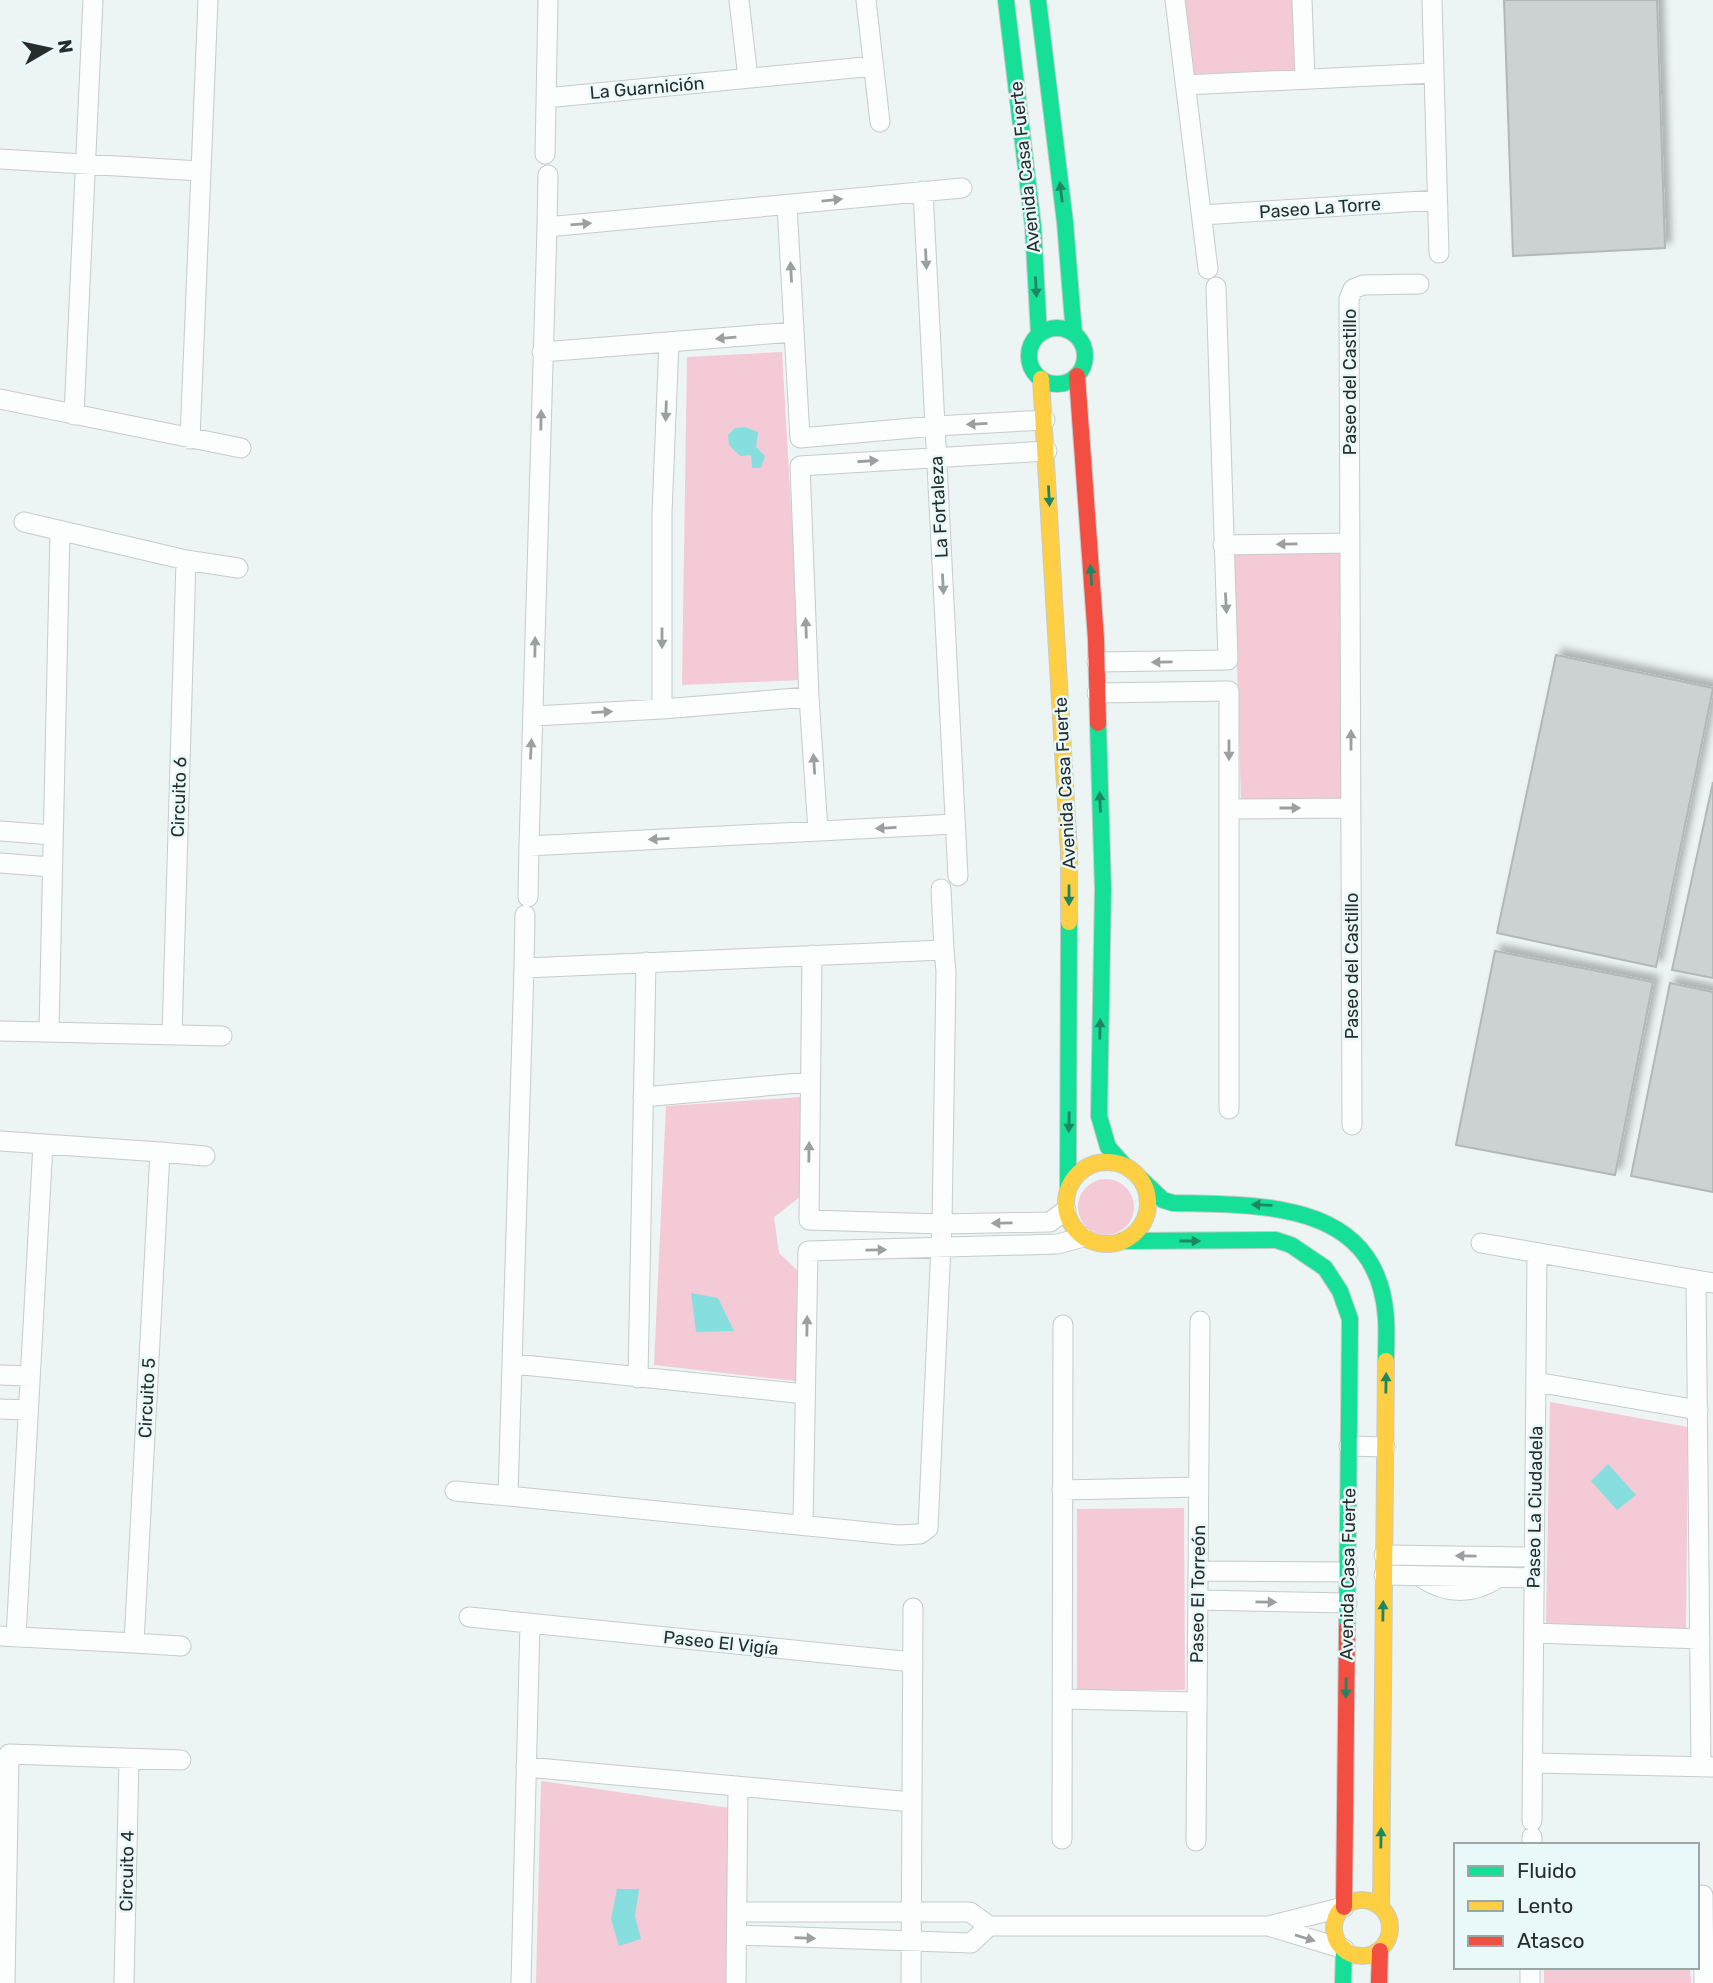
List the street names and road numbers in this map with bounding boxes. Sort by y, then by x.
street label: La Guarnición [589,72,705,104]
street label: Avenida Casa Fuerte [1005,80,1045,254]
street label: Paseo La Torre [1258,193,1382,223]
street label: Paseo del Castillo [1339,309,1361,455]
street label: La Fortaleza [925,455,953,559]
street label: Avenida Casa Fuerte [1050,696,1080,870]
street label: Circuito 6 [167,756,191,838]
street label: Paseo del Castillo [1341,893,1363,1039]
street label: Circuito 5 [134,1357,160,1439]
street label: Paseo La Ciudadela [1523,1425,1547,1589]
street label: Avenida Casa Fuerte [1335,1488,1361,1660]
street label: Paseo El Torreón [1186,1525,1210,1663]
street label: Paseo El Vigía [662,1626,780,1660]
street label: Circuito 4 [115,1830,139,1912]

